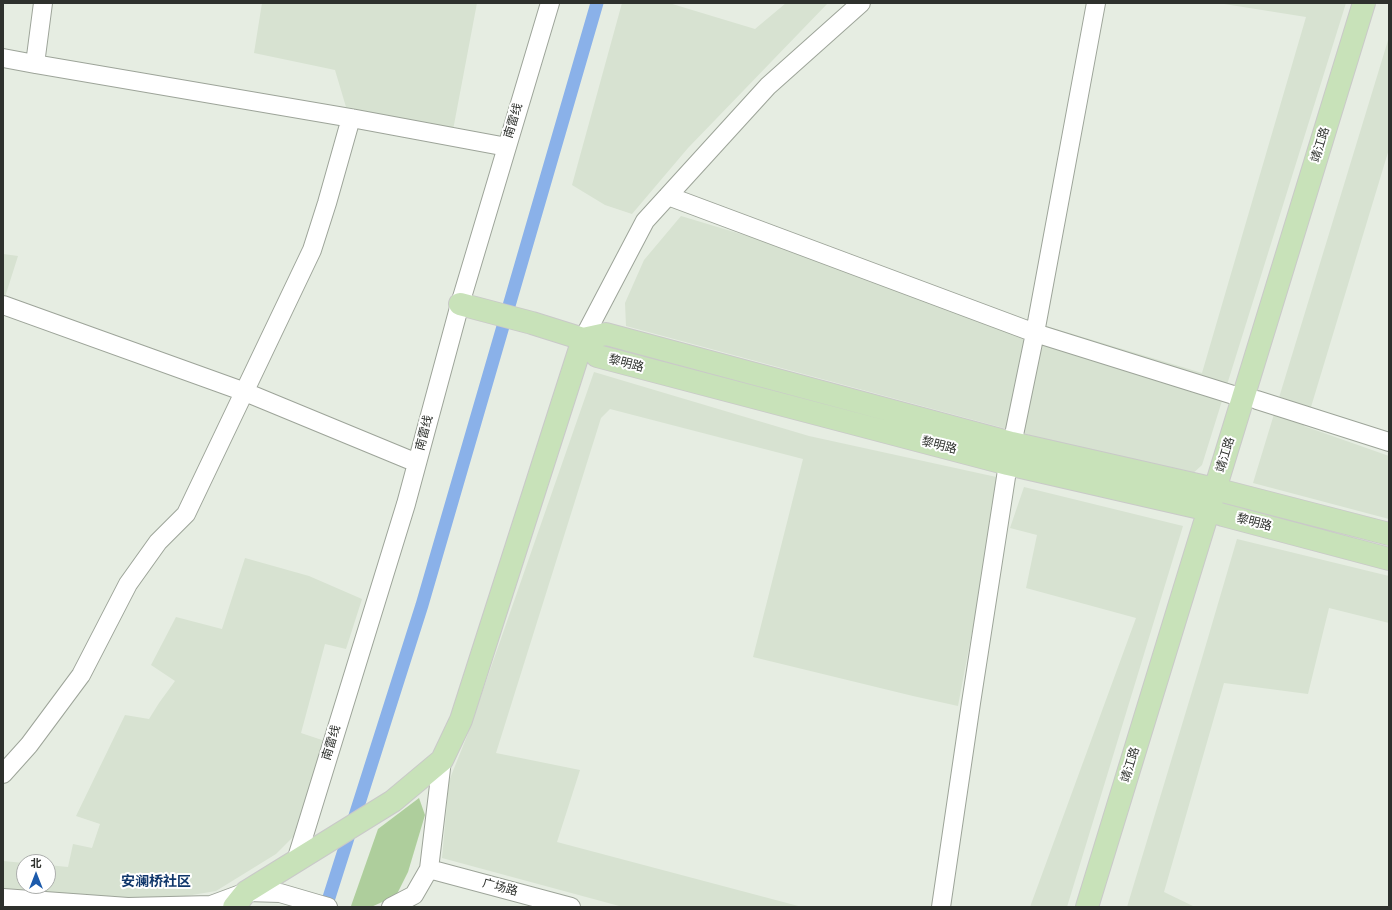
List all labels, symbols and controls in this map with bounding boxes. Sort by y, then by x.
street label: 南雷线 [502,102,526,140]
street label: 靖江路 [1309,126,1333,164]
street label: 黎明路 [607,352,645,376]
street label: 南雷线 [413,414,437,452]
street label: 黎明路 [920,434,958,458]
street label: 靖江路 [1214,436,1238,474]
street label: 黎明路 [1235,511,1273,535]
street label: 南雷线 [320,724,344,762]
street label: 靖江路 [1119,746,1143,784]
north arrow [16,854,56,894]
text: 北 [31,855,42,871]
district label: 安澜桥社区 [121,875,191,891]
street label: 广场路 [481,876,519,900]

